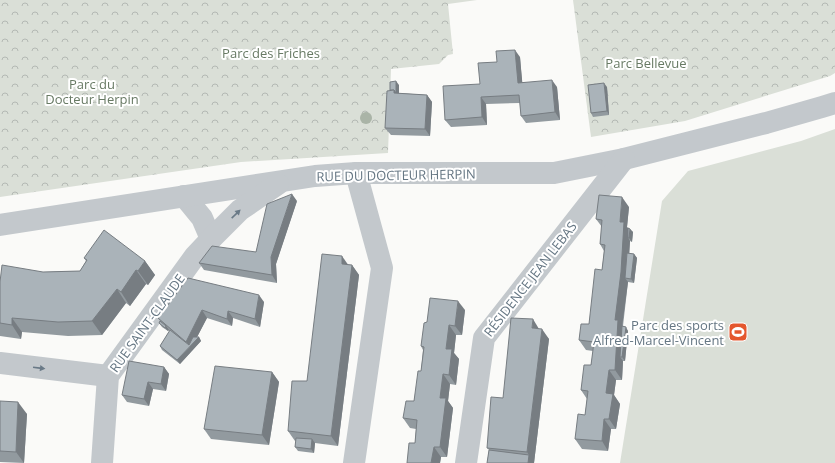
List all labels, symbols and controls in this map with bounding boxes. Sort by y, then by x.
park label: Parc des Friches [222,44,320,62]
park label: Parc Bellevue [605,54,687,72]
park label: Parc du Docteur Herpin [45,75,139,108]
street label: RUE DU DOCTEUR HERPIN [316,165,476,185]
one-way arrow [231,210,241,219]
street label: RÉSIDENCE JEAN LEBAS [479,218,581,340]
street label: RUE SAINT-CLAUDE [105,270,189,376]
place label: Parc des sports Alfred-Marcel-Vincent [593,316,724,349]
sports icon: Parc des sports Alfred-Marcel-Vincent [727,321,749,343]
one-way arrow [33,365,45,371]

